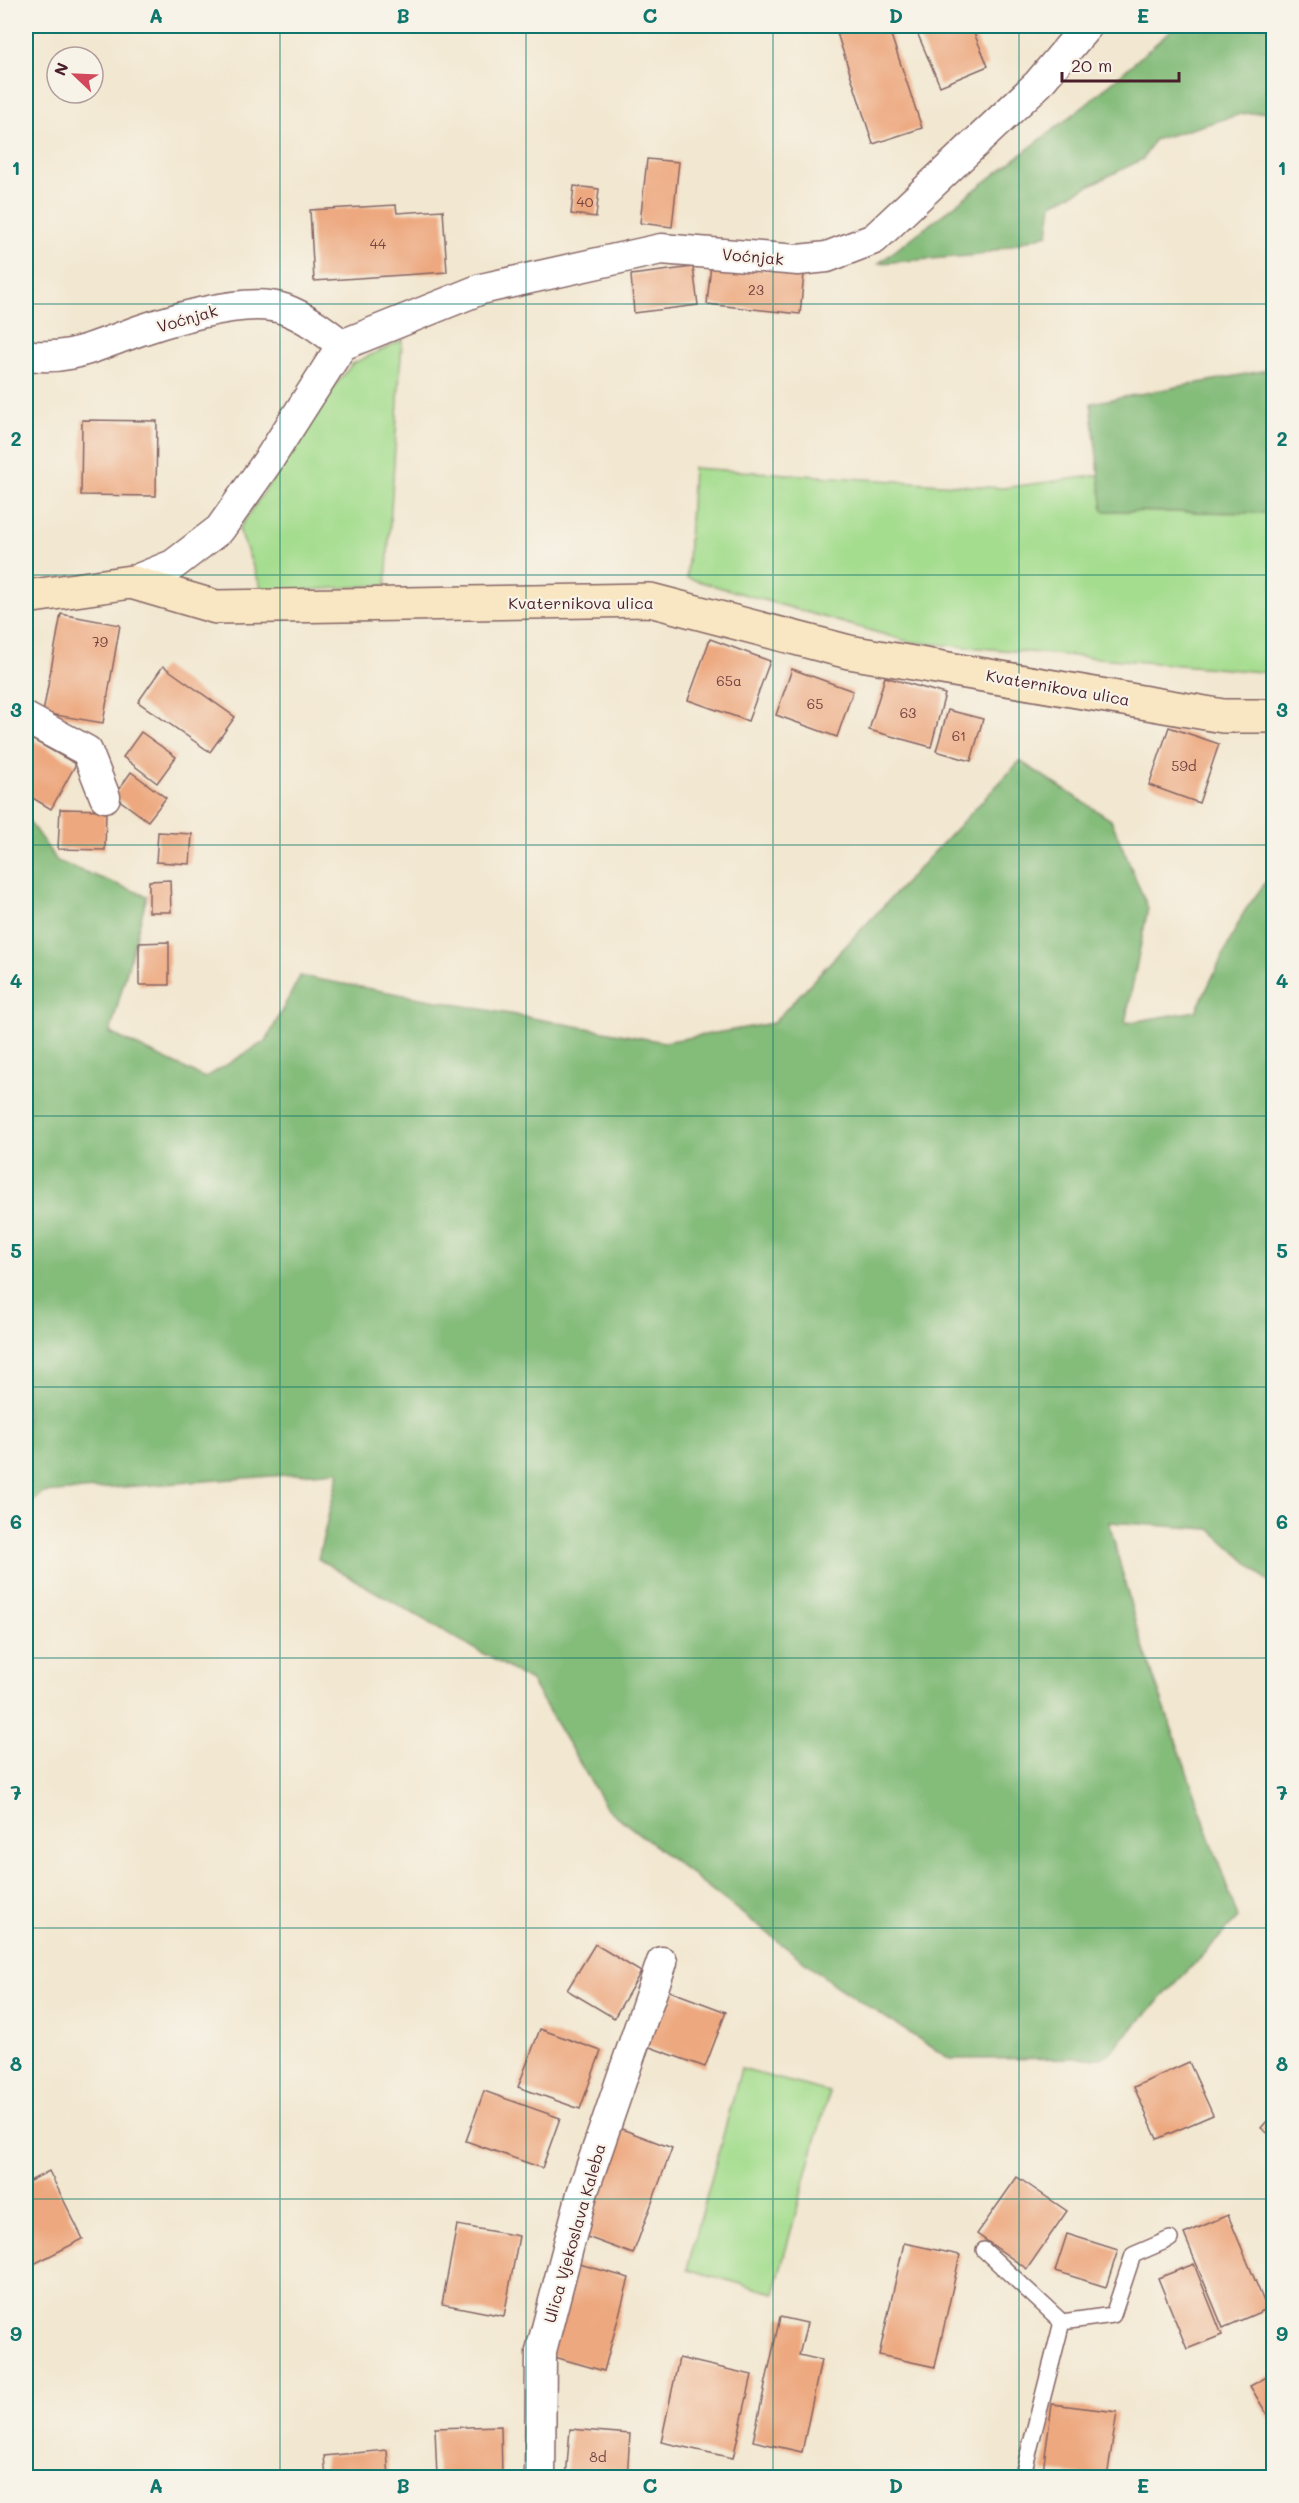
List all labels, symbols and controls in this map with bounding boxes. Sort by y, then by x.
text: A [149,2,163,28]
text: B [396,2,410,28]
text: C [643,2,658,28]
text: D [889,2,903,28]
text: E [1137,2,1149,28]
north arrow [45,45,105,105]
scale bar [1062,45,1179,83]
text: 20 m [1071,53,1112,77]
text: N [49,59,73,79]
text: 1 [12,154,20,180]
text: 1 [1278,154,1286,180]
house number: 40 [577,192,594,211]
house number: 44 [370,234,387,253]
street label: Voćnjak [721,243,785,269]
house number: 23 [748,280,764,299]
street label: Voćnjak [154,299,220,337]
text: 2 [10,425,22,451]
text: 2 [1276,425,1288,451]
street label: Kvaternikova ulica [508,592,654,613]
house number: 79 [92,632,108,651]
street label: Kvaternikova ulica [985,664,1131,710]
house number: 65a [716,671,742,690]
house number: 65 [807,694,823,713]
text: 3 [10,696,22,722]
text: 3 [1276,696,1288,722]
house number: 63 [900,703,916,722]
house number: 61 [952,726,966,745]
house number: 59d [1171,756,1197,775]
text: 4 [10,967,23,993]
text: 4 [1276,967,1289,993]
text: 5 [10,1237,22,1263]
text: 5 [1276,1237,1288,1263]
text: 6 [10,1508,22,1534]
text: 6 [1276,1508,1288,1534]
text: 7 [10,1779,22,1805]
text: 7 [1276,1779,1288,1805]
text: 8 [10,2050,22,2076]
text: 8 [1276,2050,1288,2076]
street label: Ulica Vjekoslava Kaleba [538,2141,610,2325]
text: 9 [10,2320,22,2346]
text: 9 [1276,2320,1288,2346]
house number: 8d [589,2447,607,2466]
text: A [149,2472,163,2498]
text: B [396,2472,410,2498]
text: C [643,2472,658,2498]
text: D [889,2472,903,2498]
text: E [1137,2472,1149,2498]

